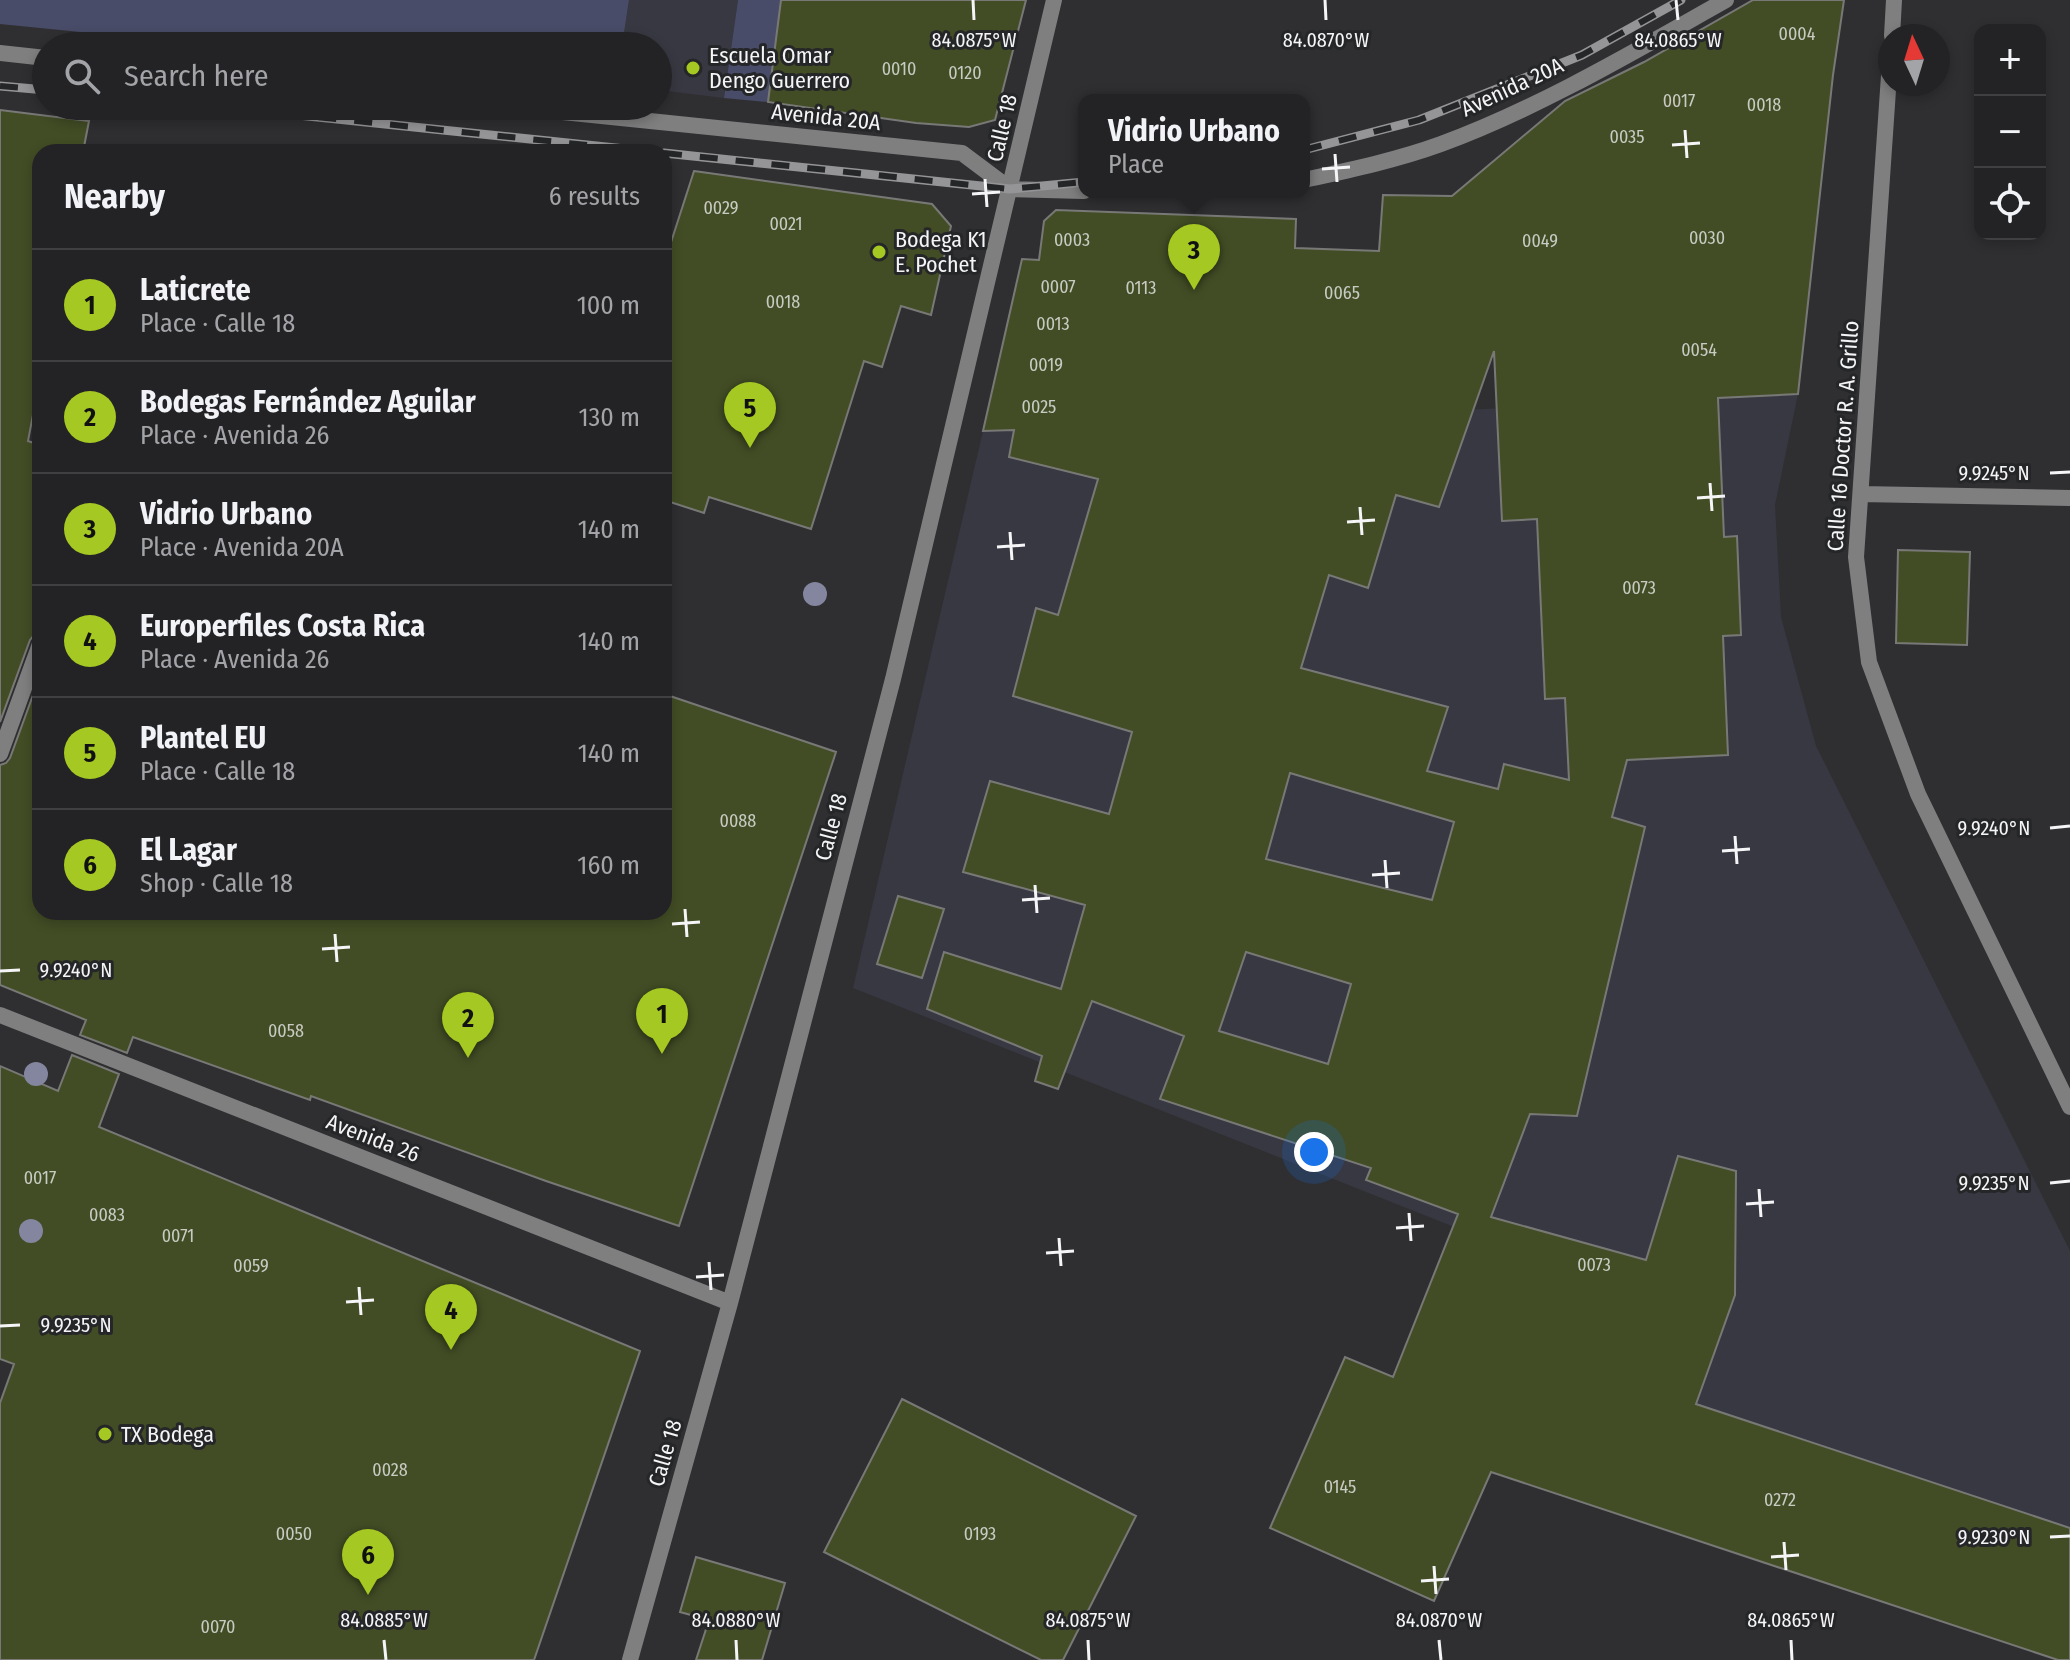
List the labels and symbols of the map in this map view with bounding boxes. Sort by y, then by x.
house number: 0004 [1779,23,1816,45]
north arrow [1878,24,1950,96]
text: 84.0875°W [932,28,1017,52]
text: 84.0870°W [1283,28,1369,52]
text: 84.0865°W [1634,28,1722,52]
place label: Escuela Omar Dengo Guerrero [709,42,850,94]
street label: Avenida 20A [1457,51,1568,122]
house number: 0010 [882,58,916,80]
marker: Escuela Omar Dengo Guerrero [684,59,702,77]
house number: 0120 [948,62,982,84]
house number: 0017 [1663,90,1695,112]
street label: Calle 18 [981,92,1023,164]
house number: 0018 [1747,94,1781,116]
street label: Avenida 20A [770,98,882,136]
house number: 0035 [1610,126,1644,148]
house number: 0029 [703,197,739,219]
house number: 0021 [769,213,803,235]
pin: 3 [1168,224,1220,290]
place label: Bodega K1 E. Pochet [895,226,987,278]
house number: 0030 [1689,227,1725,249]
house number: 0003 [1054,229,1090,251]
house number: 0049 [1522,230,1558,252]
marker: Bodega K1 E. Pochet [870,243,888,261]
house number: 0007 [1040,276,1076,298]
house number: 0113 [1126,277,1156,299]
house number: 0065 [1324,282,1360,304]
house number: 0018 [766,291,800,313]
house number: 0013 [1036,313,1070,335]
street label: Calle 16 Doctor R. A. Grillo [1821,320,1865,552]
house number: 0054 [1681,339,1717,361]
house number: 0019 [1029,354,1063,376]
pin: 5 [724,382,776,448]
house number: 0025 [1022,396,1056,418]
text: 9.9245°N [1958,461,2030,485]
house number: 0073 [1622,577,1656,599]
street label: Calle 18 [809,790,853,864]
house number: 0088 [720,810,756,832]
text: 9.9240°N [1958,816,2030,840]
text: 9.9240°N [40,958,112,982]
pin: 1 [636,988,688,1054]
pin: 2 [442,992,494,1058]
house number: 0058 [268,1020,304,1042]
street label: Avenida 26 [323,1108,423,1168]
your location [1294,1132,1334,1172]
house number: 0017 [24,1167,56,1189]
text: 9.9235°N [1958,1171,2030,1195]
house number: 0083 [89,1204,125,1226]
house number: 0071 [162,1225,194,1247]
house number: 0073 [1577,1254,1611,1276]
house number: 0059 [233,1255,269,1277]
pin: 4 [425,1284,477,1350]
text: 9.9235°N [40,1313,112,1337]
street label: Calle 18 [643,1416,687,1490]
place label: TX Bodega [121,1421,214,1448]
marker: TX Bodega [96,1425,114,1443]
house number: 0028 [372,1459,408,1481]
house number: 0145 [1324,1476,1356,1498]
house number: 0272 [1764,1489,1796,1511]
house number: 0050 [276,1523,312,1545]
house number: 0193 [964,1523,996,1545]
text: 9.9230°N [1958,1525,2030,1549]
pin: 6 [342,1529,394,1595]
text: 84.0885°W [340,1608,428,1632]
text: 84.0880°W [692,1608,780,1632]
text: 84.0875°W [1046,1608,1131,1632]
text: 84.0870°W [1396,1608,1482,1632]
text: 84.0865°W [1747,1608,1835,1632]
house number: 0070 [201,1616,235,1638]

